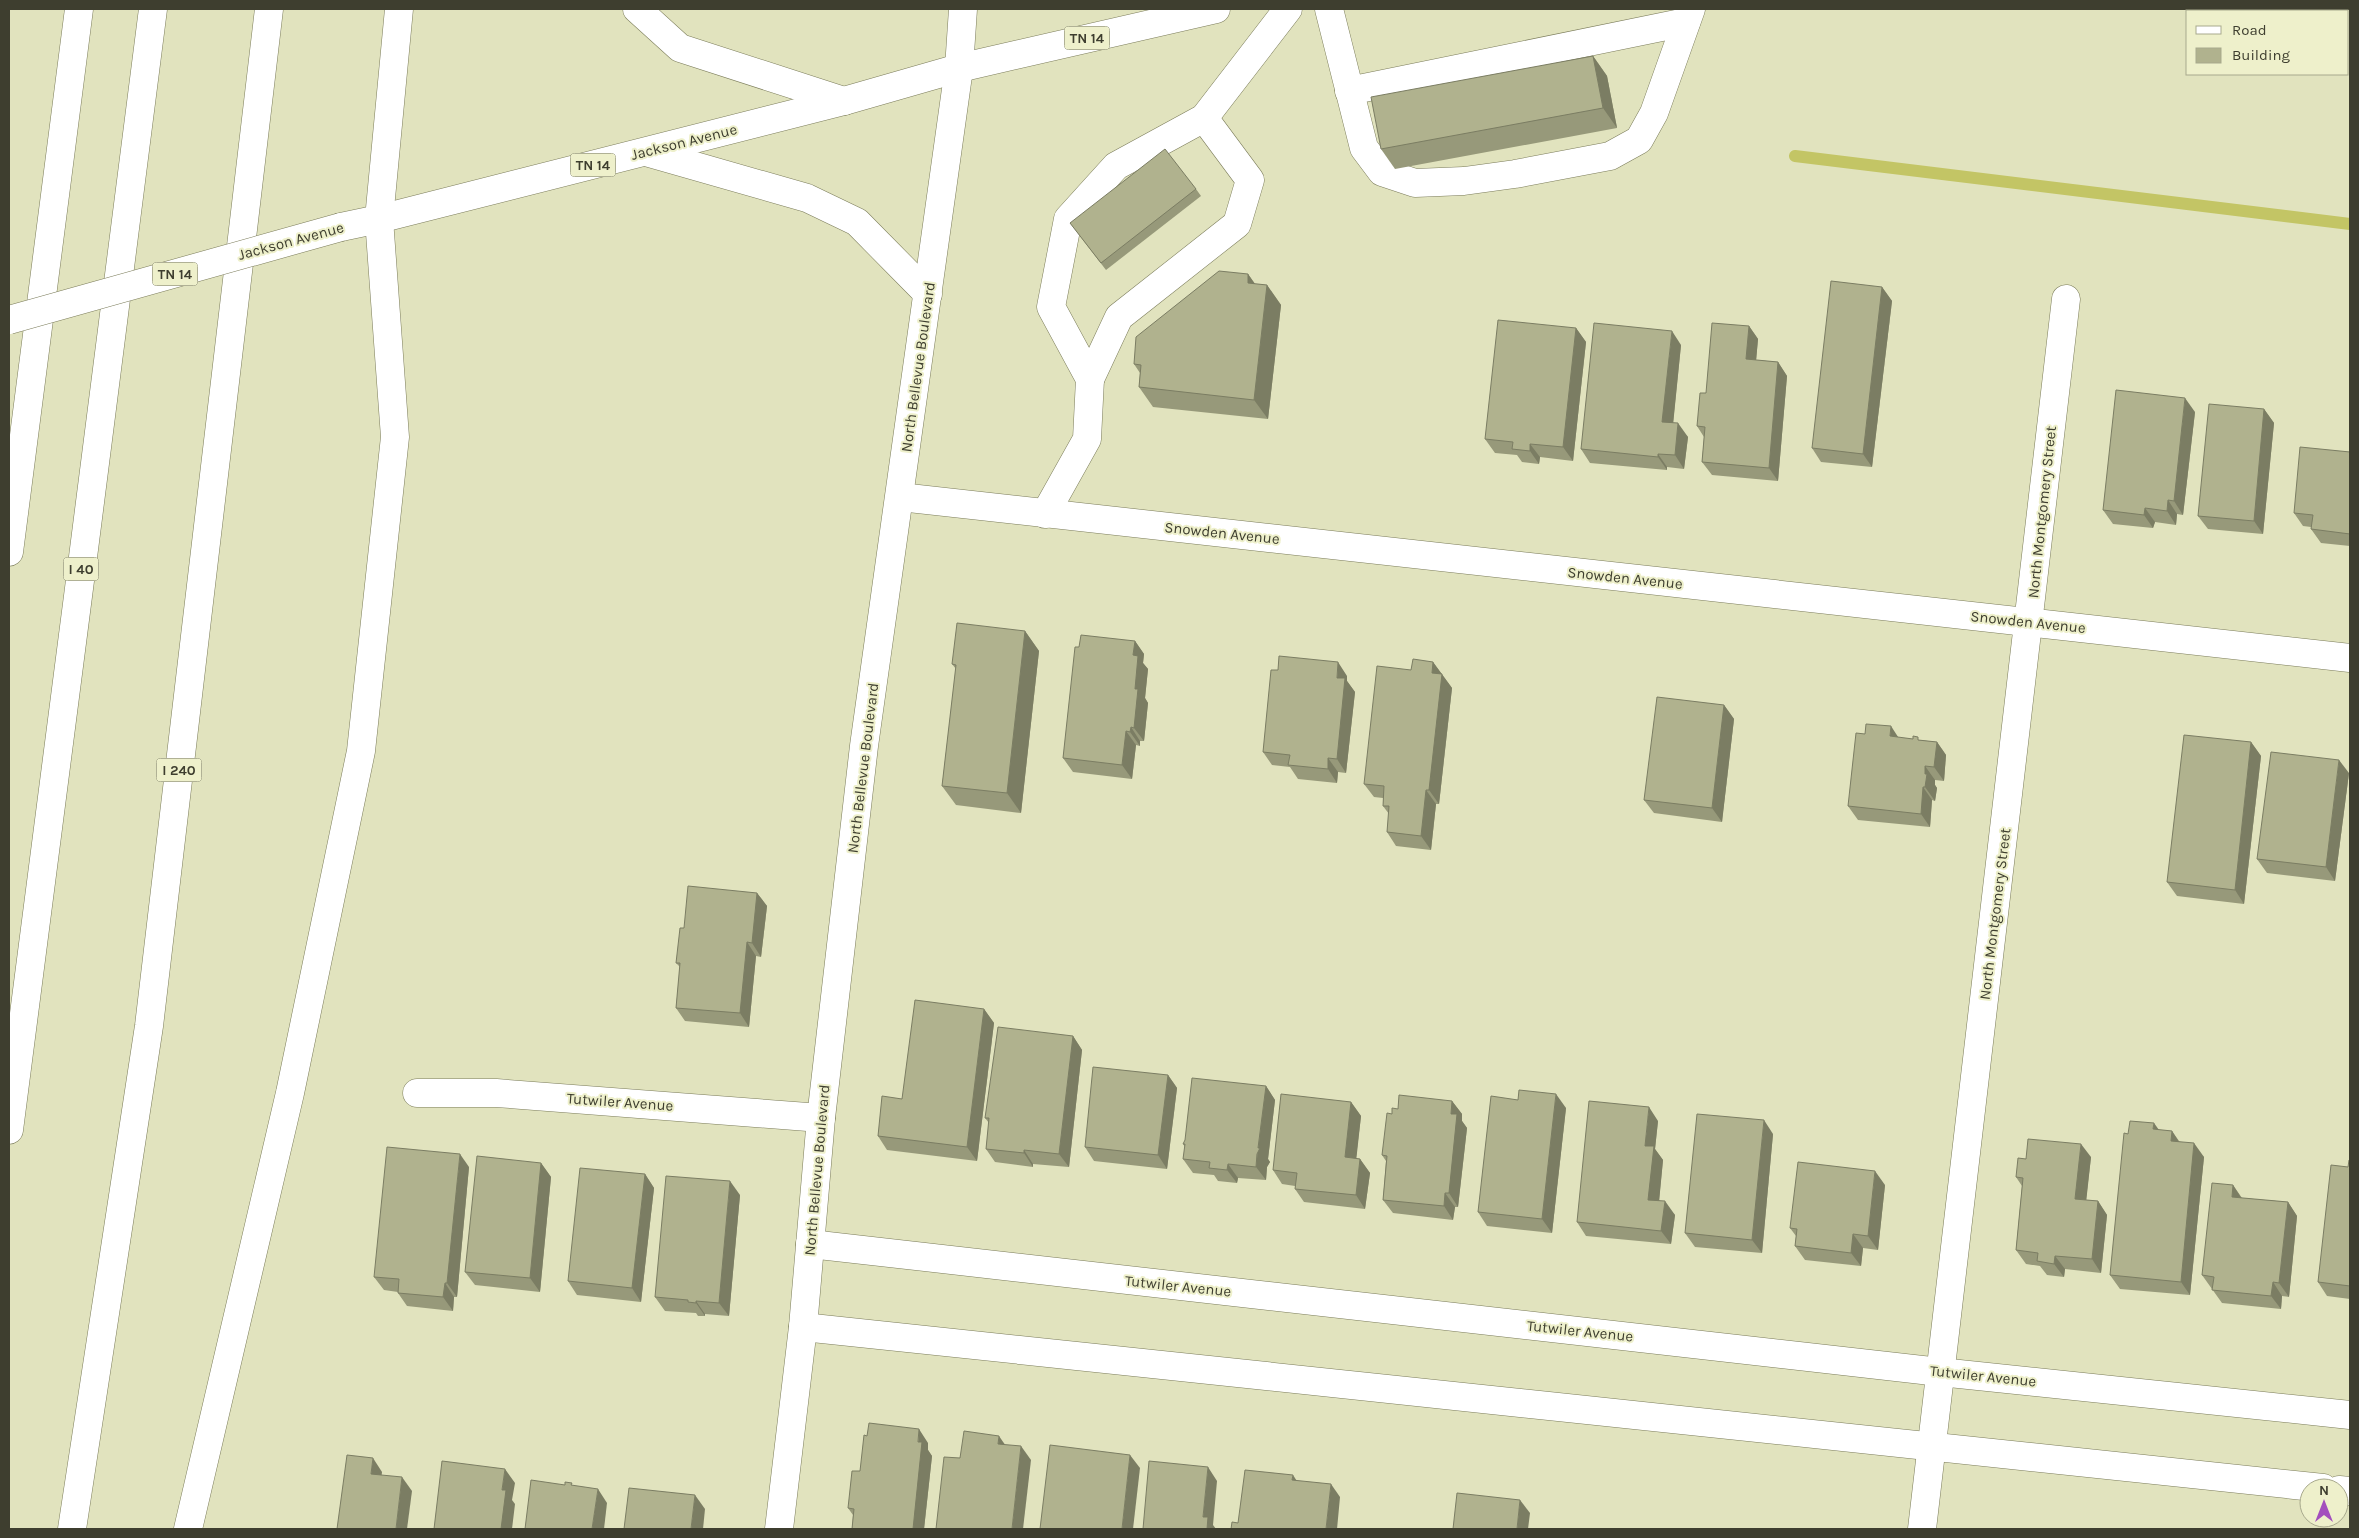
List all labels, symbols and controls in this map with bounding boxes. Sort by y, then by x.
legend [2186,10,2349,75]
text: Road [2232,21,2267,39]
road number: TN 14 [1064,26,1110,49]
text: Building [2232,46,2290,64]
street label: Jackson Avenue [629,120,739,164]
road number: TN 14 [570,154,616,176]
street label: Jackson Avenue [236,218,346,264]
road number: TN 14 [152,262,198,286]
street label: North Bellevue Boulevard [897,281,939,453]
street label: North Montgomery Street [2024,425,2060,599]
street label: Snowden Avenue [1163,518,1281,548]
road number: I 40 [64,558,98,580]
street label: Snowden Avenue [1566,563,1684,593]
street label: Snowden Avenue [1969,607,2087,637]
street label: North Bellevue Boulevard [844,682,882,854]
road number: I 240 [156,758,202,782]
street label: North Montgomery Street [1976,827,2015,1001]
street label: North Bellevue Boulevard [801,1084,833,1256]
street label: Tutwiler Avenue [566,1089,674,1115]
street label: Tutwiler Avenue [1124,1271,1232,1301]
street label: Tutwiler Avenue [1526,1316,1634,1346]
street label: Tutwiler Avenue [1929,1361,2037,1391]
north arrow [2299,1478,2349,1528]
text: N [2319,1482,2329,1499]

